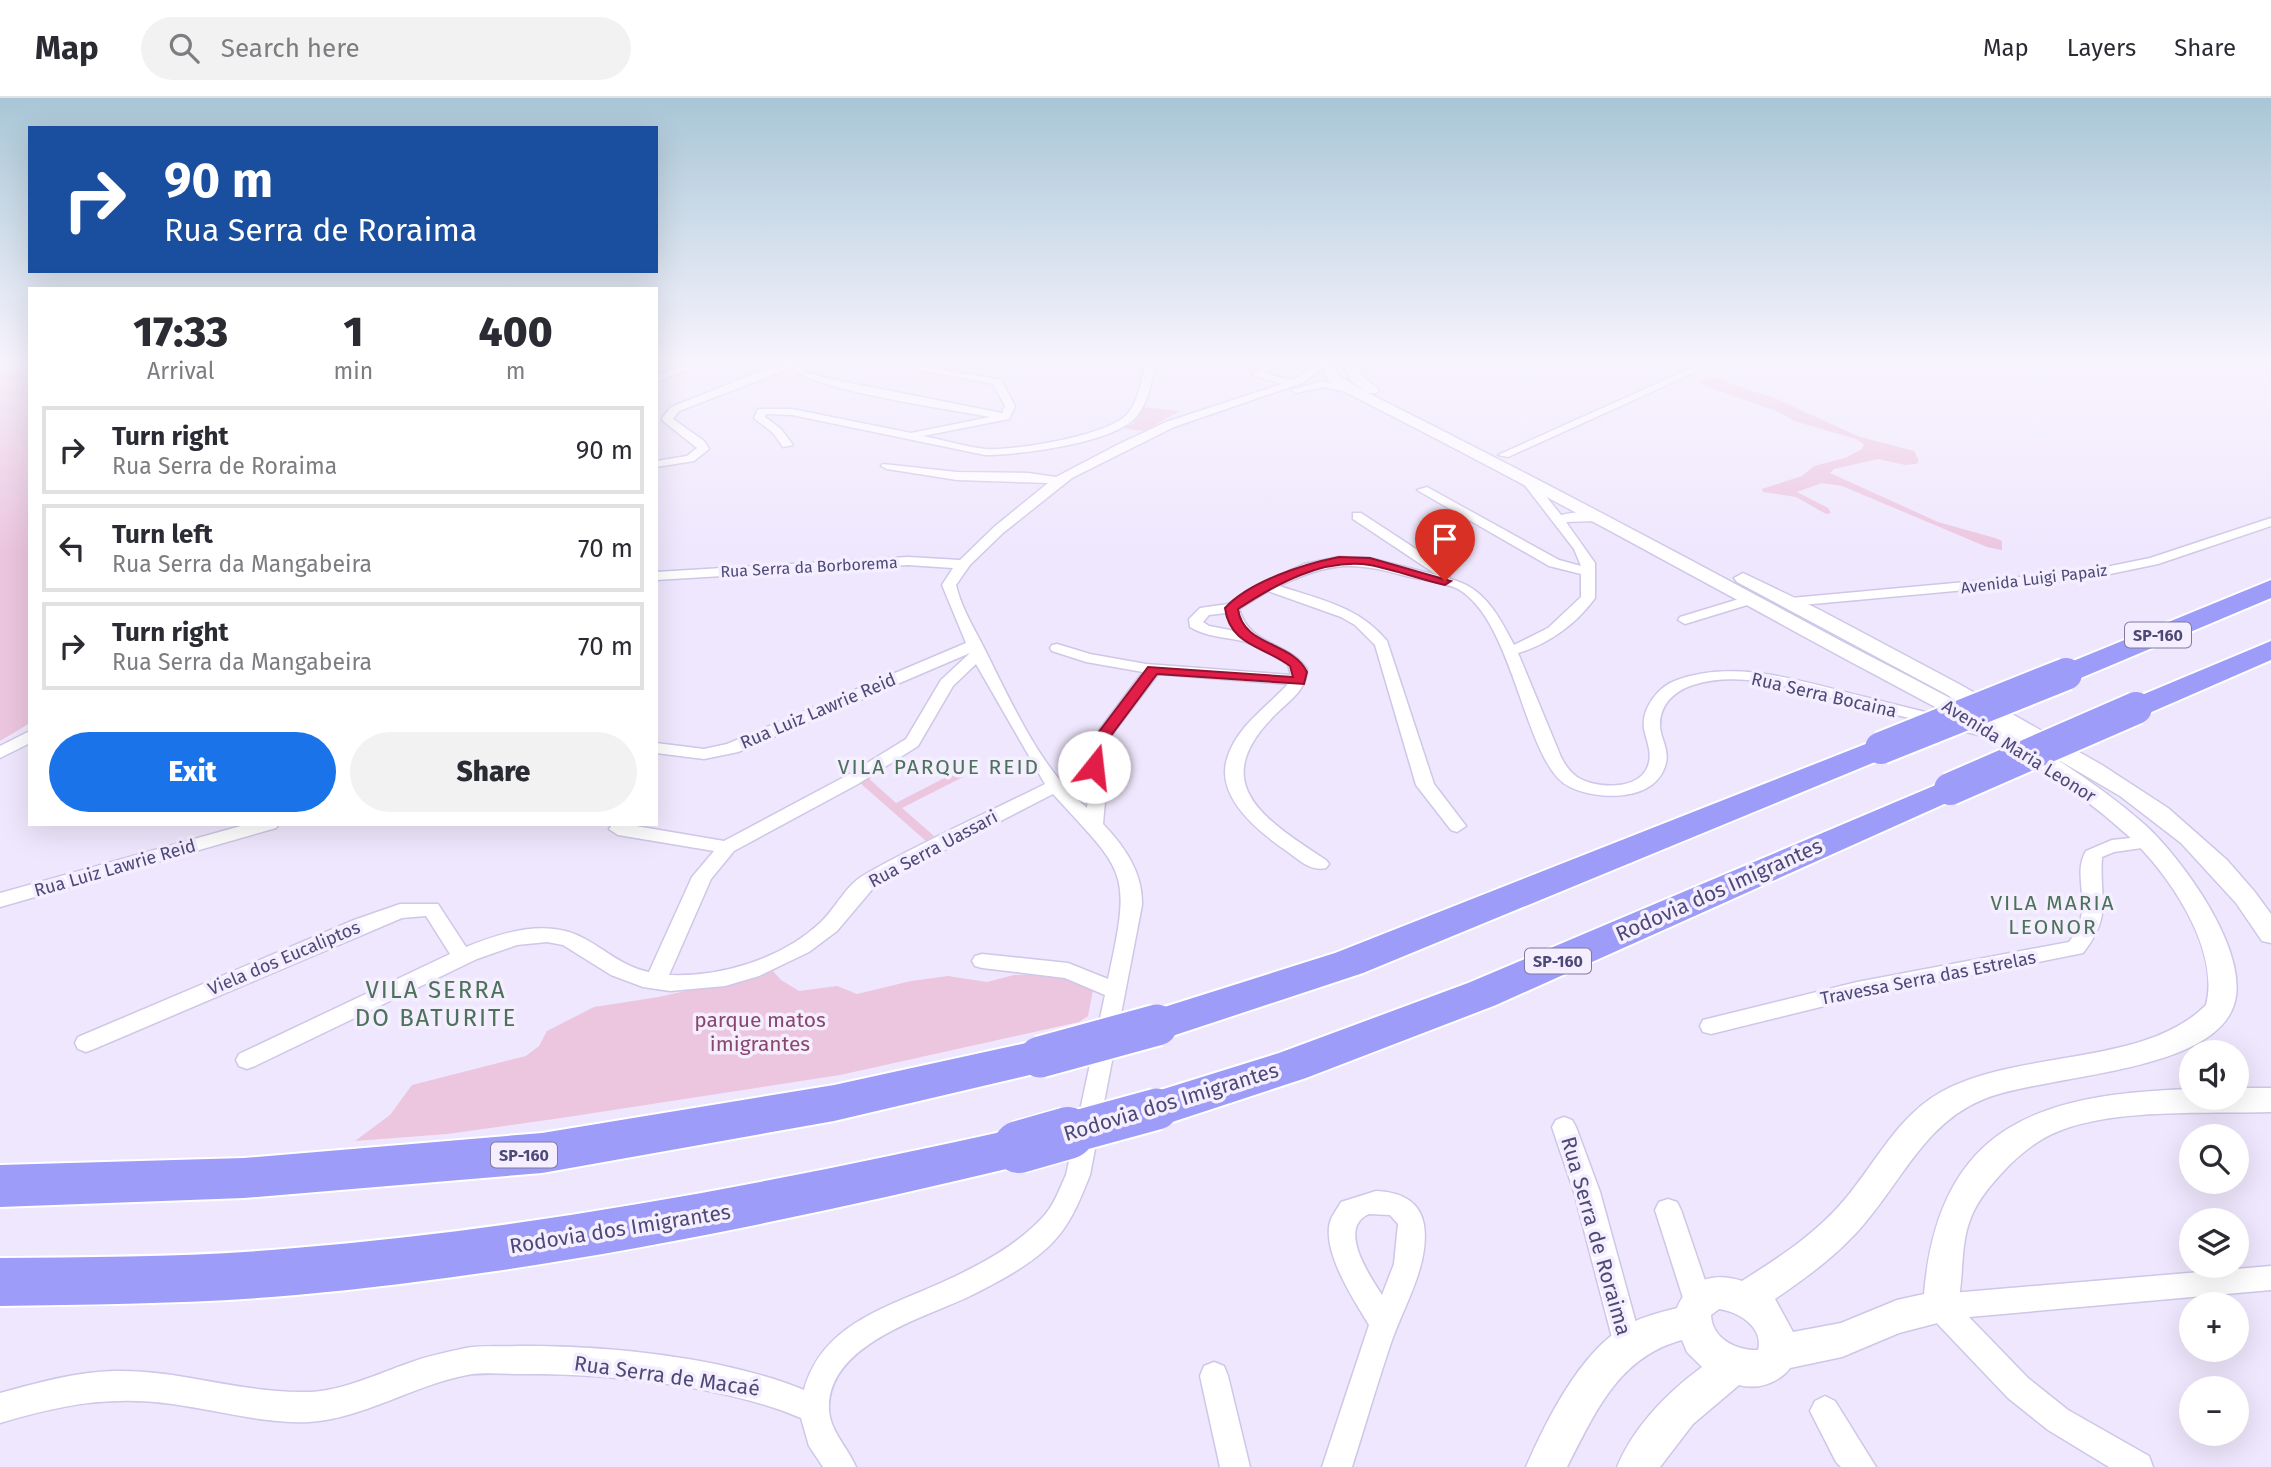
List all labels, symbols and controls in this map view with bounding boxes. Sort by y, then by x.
search box [141,17,631,80]
text: Map [35,28,99,68]
icon: search [165,29,203,67]
text: Search here [221,33,360,64]
text: Map [1983,34,2029,62]
text: Layers [2067,34,2136,62]
text: Share [2174,34,2236,62]
text: 90 m [164,151,273,210]
icon: right [49,154,140,245]
text: Rua Serra de Roraima [164,211,477,249]
text: 17:33 [133,307,228,357]
text: 1 [343,307,363,357]
text: 400 [479,307,553,357]
text: Arrival [147,357,214,385]
text: min [334,357,373,385]
text: m [506,357,525,385]
text: Turn right [112,421,229,452]
icon: right [53,431,91,469]
text: 90 m [576,435,633,466]
text: Rua Serra de Roraima [112,452,337,480]
pin [1415,509,1475,581]
text: Turn left [112,519,213,550]
icon: arrive [1426,520,1464,558]
icon: left [53,529,91,567]
text: 70 m [578,533,633,564]
text: Rua Serra da Mangabeira [112,550,372,578]
street label: Rua Serra da Borborema [720,553,898,581]
street label: Avenida Luigi Papaiz [1960,561,2108,597]
text: Turn right [112,617,229,648]
road number: SP-160 [2125,622,2191,648]
icon: right [53,627,91,665]
text: 70 m [578,631,633,662]
text: Rua Serra da Mangabeira [112,648,372,676]
street label: Rua Luiz Lawrie Reid [737,668,899,754]
street label: Rua Serra Bocaina [1749,668,1899,722]
street label: Avenida Maria Leonor [1938,695,2100,807]
position arrow [1057,730,1131,804]
button: Exit [49,732,336,812]
button: Share [350,732,637,812]
district label: VILA PARQUE REID [838,754,1040,780]
street label: Rua Serra Uassari [865,806,1001,892]
street label: Rodovia dos Imigrantes [1612,833,1827,947]
street label: Rua Luiz Lawrie Reid [32,834,198,902]
district label: VILA MARIA LEONOR [1990,890,2116,940]
street label: Viela dos Eucaliptos [205,916,363,1000]
street label: Travessa Serra das Estrelas [1818,946,2038,1010]
road number: SP-160 [1525,948,1591,974]
district label: VILA SERRA DO BATURITE [355,976,517,1032]
park label: parque matos imigrantes [694,1007,826,1057]
map controls [2179,1040,2249,1446]
button: sound [2179,1040,2249,1110]
street label: Rodovia dos Imigrantes [1060,1057,1282,1147]
button: search [2179,1124,2249,1194]
street label: Rua Serra de Roraima [1555,1134,1637,1338]
road number: SP-160 [491,1142,557,1168]
street label: Rodovia dos Imigrantes [508,1199,733,1259]
button: layers [2179,1208,2249,1278]
button: + [2179,1292,2249,1362]
street label: Rua Serra de Macaé [572,1350,762,1402]
button: − [2179,1376,2249,1446]

